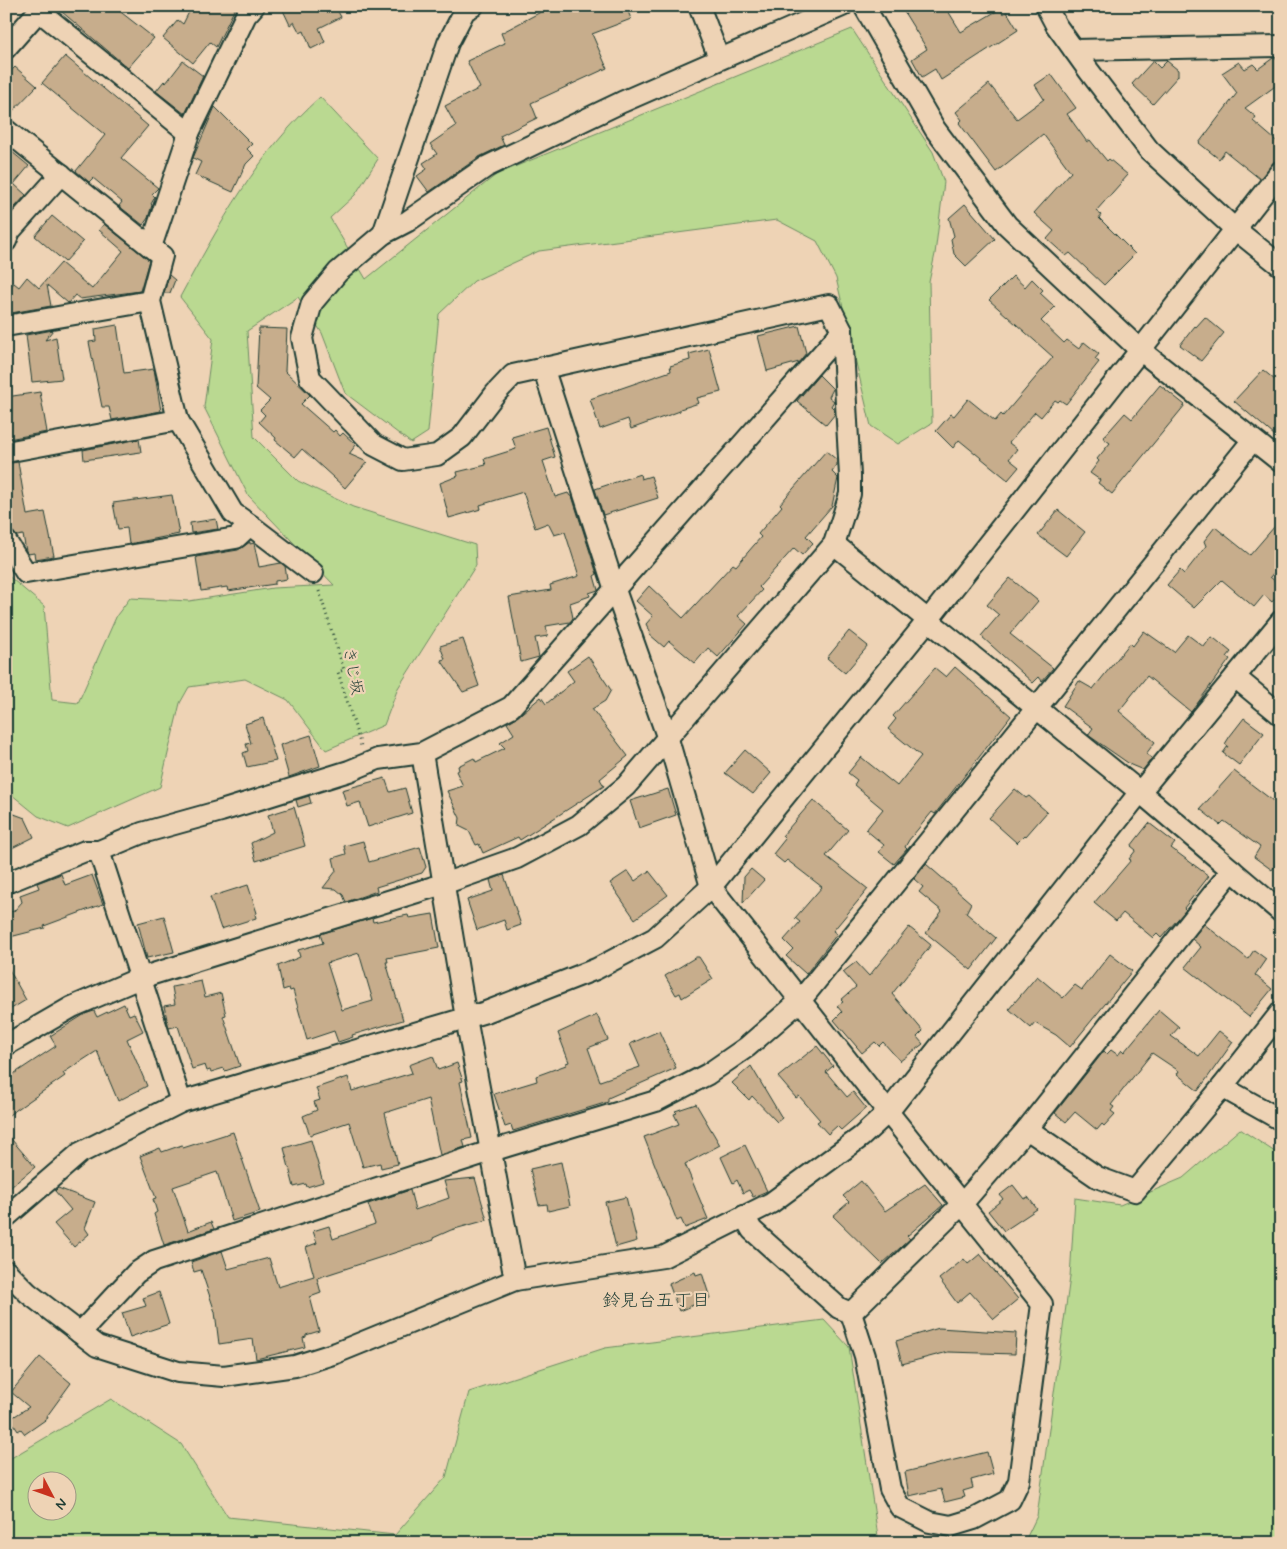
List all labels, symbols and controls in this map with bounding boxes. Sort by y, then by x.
street label: きじ坂 [338,646,367,697]
district label: 鈴見台五丁目 [602,1289,710,1313]
north arrow [28,1472,78,1522]
text: N [51,1494,71,1513]

